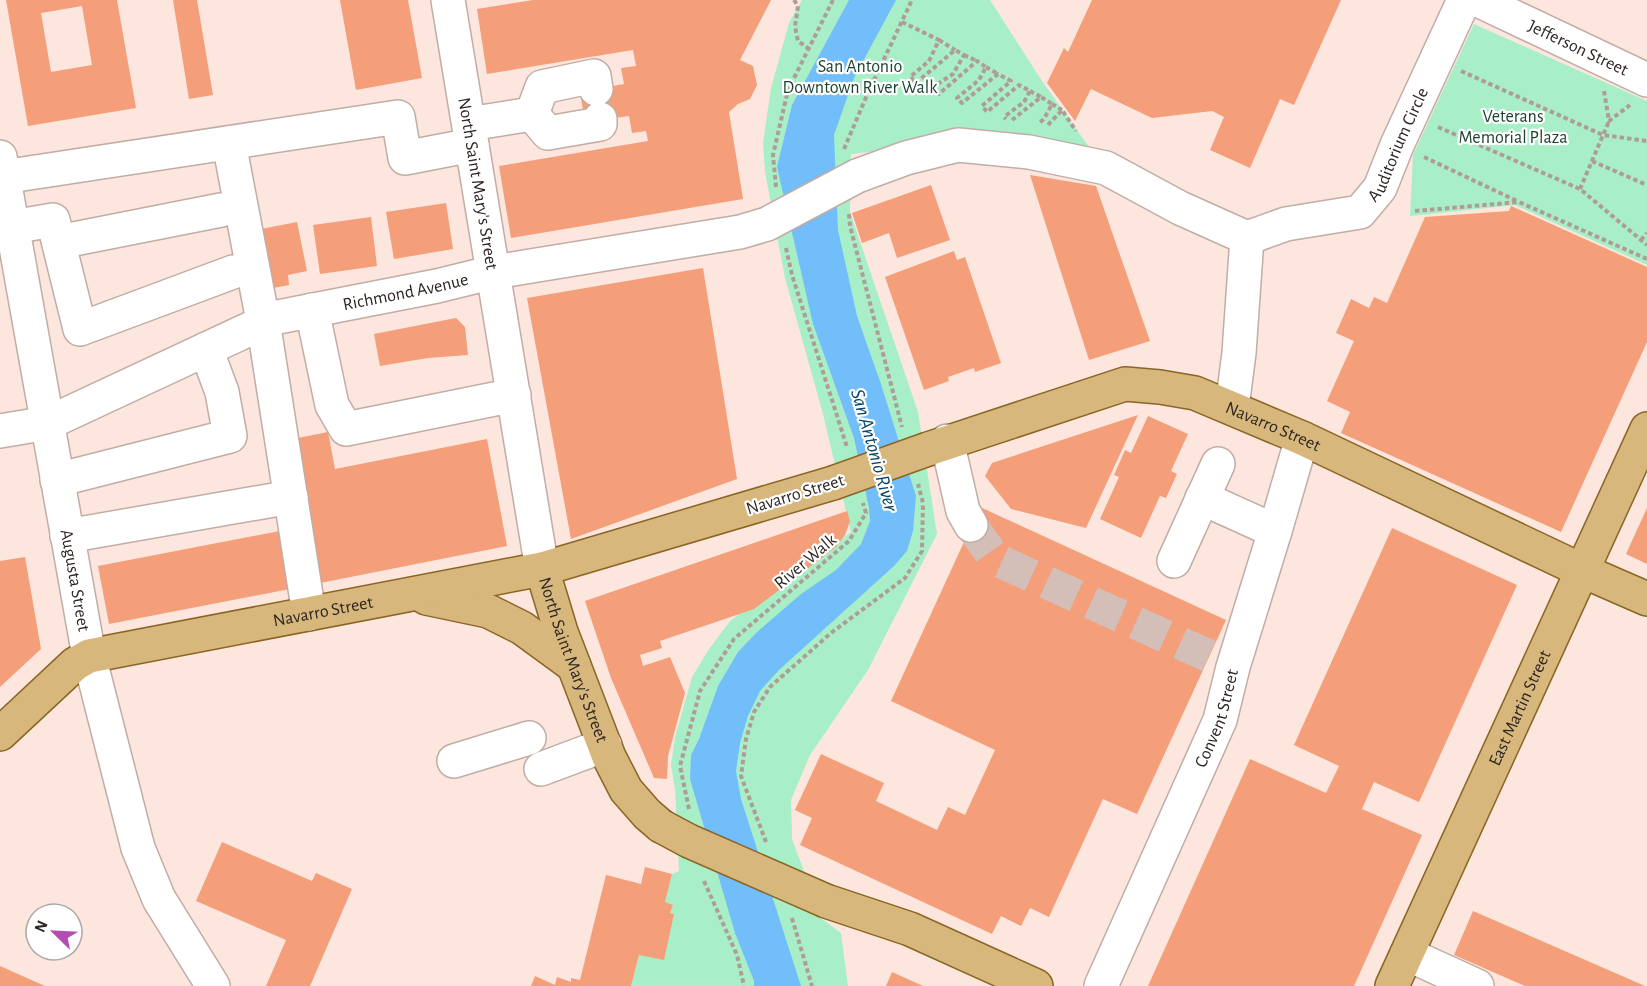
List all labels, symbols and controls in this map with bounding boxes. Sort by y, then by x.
street label: Jefferson Street [1525,17,1631,80]
park label: San Antonio Downtown River Walk [783,58,938,97]
street label: Auditorium Circle [1365,85,1432,205]
street label: North Saint Mary's Street [454,96,500,271]
park label: Veterans Memorial Plaza [1459,108,1567,147]
street label: Richmond Avenue [341,271,470,314]
water label: San Antonio River [847,387,901,514]
street label: Navarro Street [1223,399,1323,455]
street label: Navarro Street [744,471,847,518]
street label: Augusta Street [57,528,92,633]
street label: River Walk [771,530,841,593]
street label: North Saint Mary's Street [535,575,611,745]
street label: Navarro Street [272,594,375,630]
street label: East Martin Street [1486,647,1555,769]
street label: Convent Street [1192,667,1242,770]
north arrow [24,902,84,962]
text: N [32,918,51,935]

